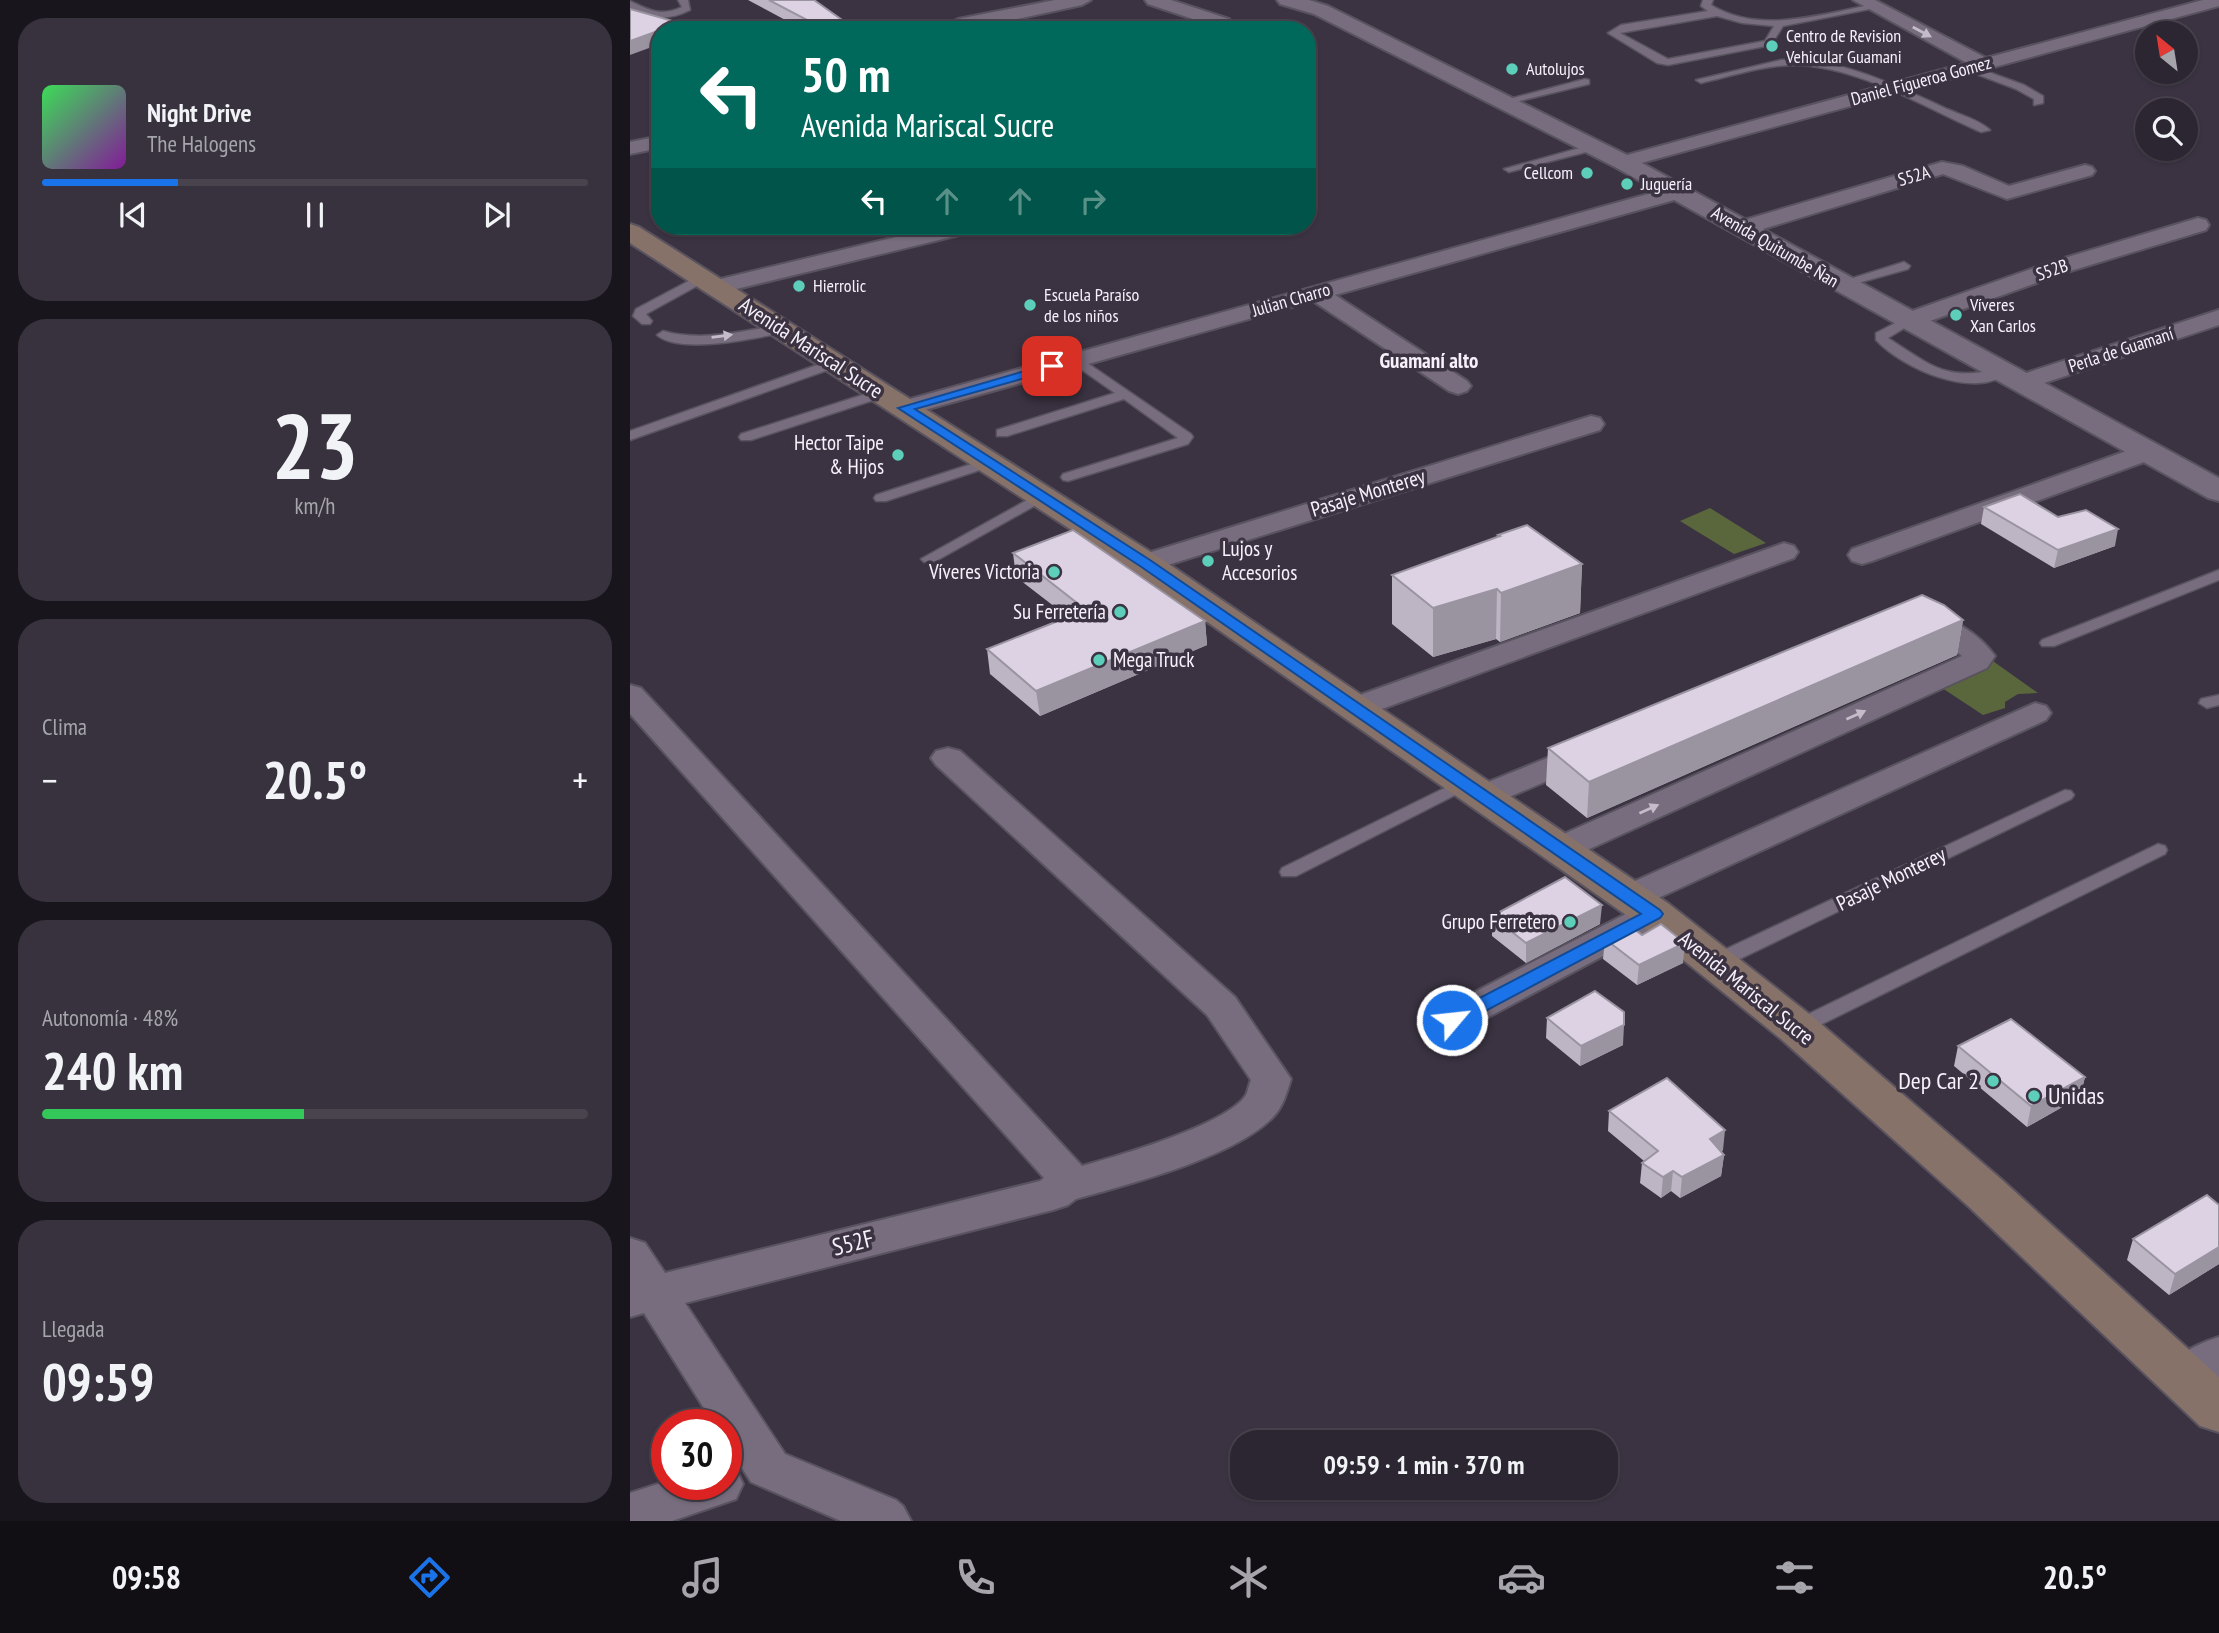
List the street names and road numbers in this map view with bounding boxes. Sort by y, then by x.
street label: Daniel Figueroa Gomez [1848,51,1993,110]
street label: S52A [1895,160,1933,191]
street label: Avenida Quitumbe Ñan [1708,201,1843,292]
street label: S52B [2033,253,2071,286]
street label: Julian Charro [1248,277,1333,322]
street label: Avenida Mariscal Sucre [734,291,888,404]
street label: Perla de Guamaní [2066,322,2176,377]
street label: Pasaje Monterey [1307,462,1428,523]
street label: Pasaje Monterey [1832,840,1950,917]
street label: Avenida Mariscal Sucre [1673,925,1819,1050]
street label: S52F [829,1222,877,1263]

